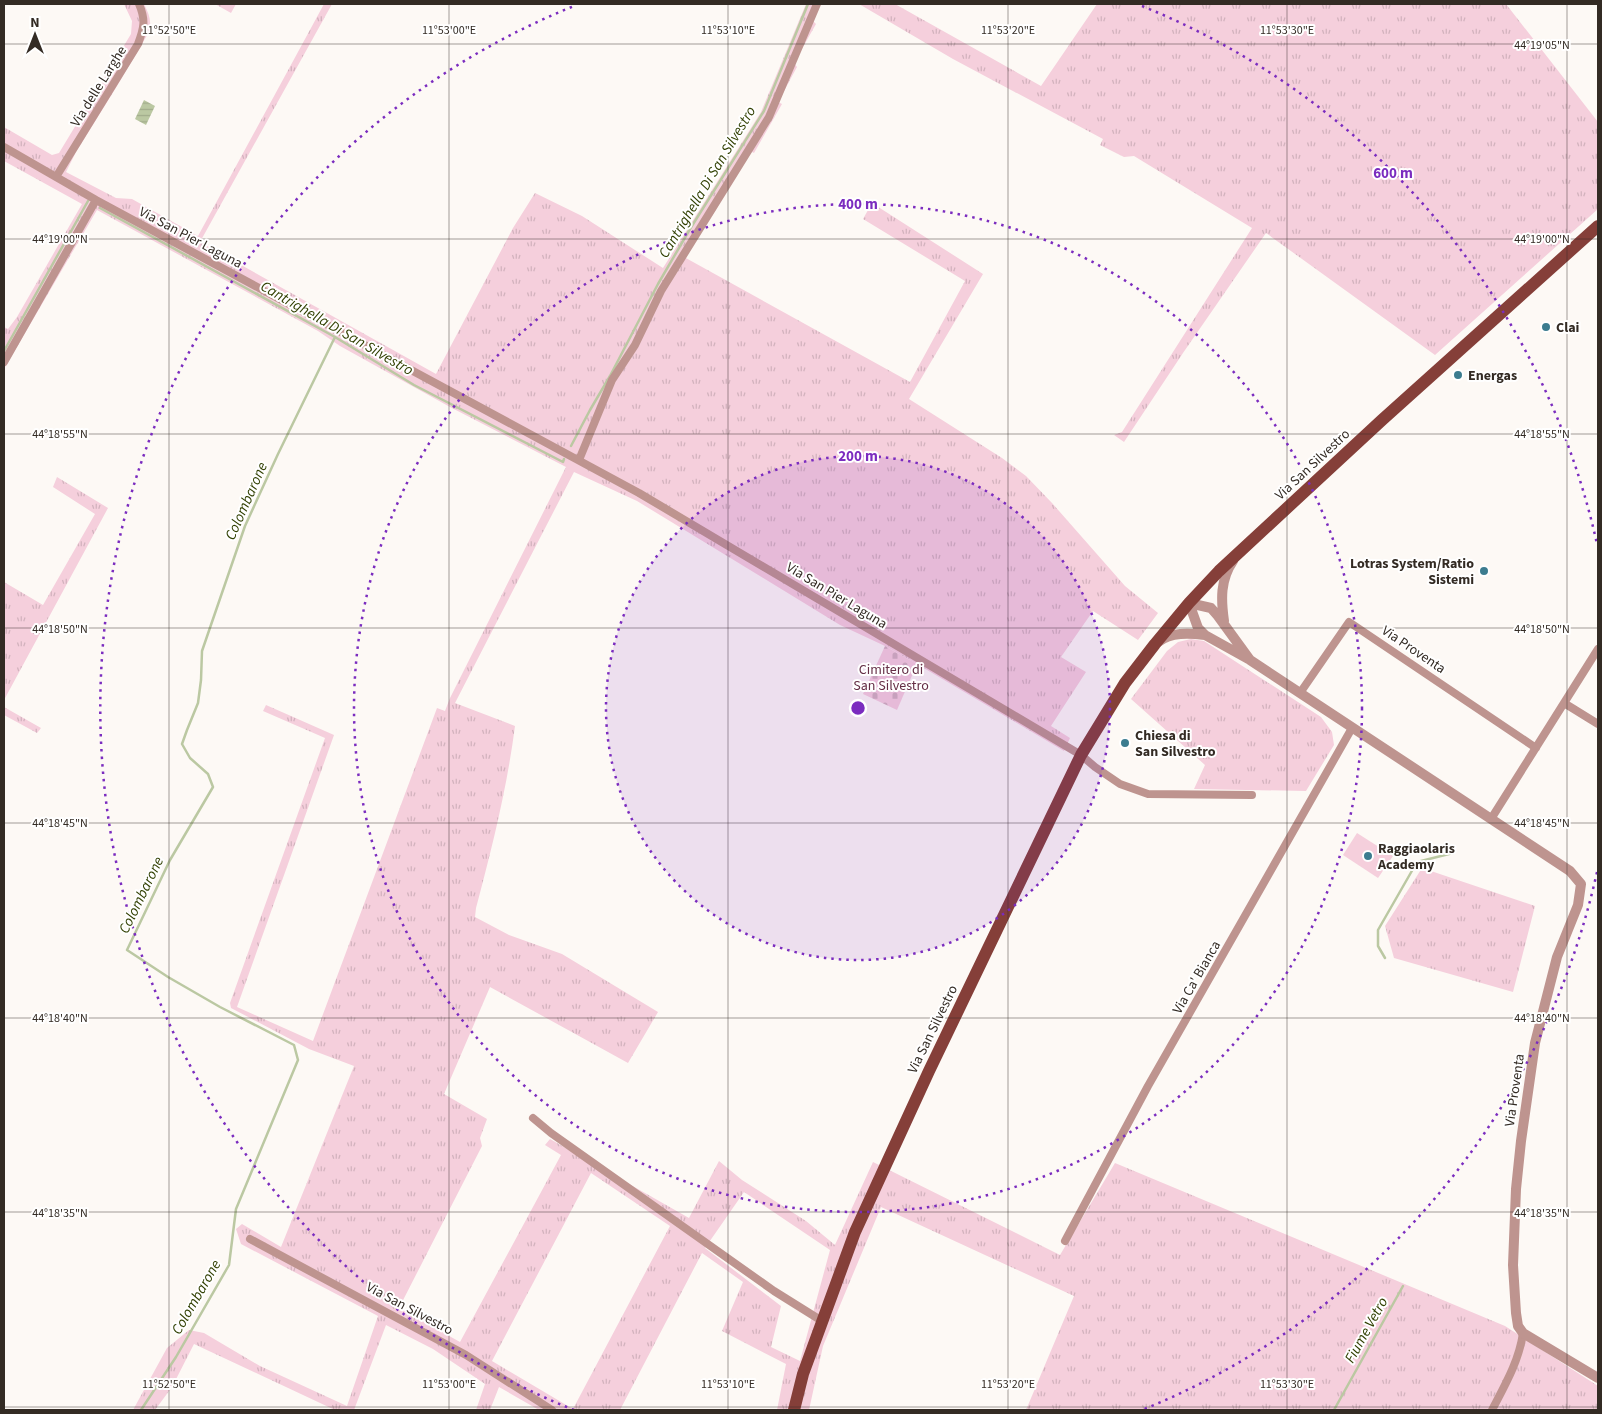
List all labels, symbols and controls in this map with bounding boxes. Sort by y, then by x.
north arrow [10,10,60,60]
text: N [30,13,40,33]
text: 11°52'50"E [142,22,196,39]
text: 11°53'00"E [422,22,476,39]
text: 11°53'10"E [701,22,755,39]
text: 11°53'20"E [981,22,1035,39]
text: 11°53'30"E [1260,22,1314,39]
text: 44°19'05"N [1514,37,1570,54]
street label: Via delle Larghe [66,42,132,131]
water label: Cantrighella Di San Silvestro [654,102,761,262]
text: 600 m [1373,163,1413,184]
text: 400 m [838,194,878,215]
street label: Via San Pier Laguna [135,202,246,274]
text: 44°19'00"N [32,231,88,248]
text: 44°19'00"N [1514,231,1570,248]
water label: Cantrighella Di San Silvestro [256,276,417,381]
place label: Clai [1556,318,1580,338]
marker: Clai [1540,321,1552,333]
place label: Energas [1468,366,1517,386]
marker: Energas [1452,369,1464,381]
street label: Via San Silvestro [1271,425,1355,505]
text: 44°18'55"N [32,426,88,443]
text: 44°18'55"N [1514,426,1570,443]
text: 200 m [838,446,878,467]
water label: Colombarone [220,459,273,543]
place label: Lotras System/Ratio Sistemi [1350,554,1474,590]
street label: Via San Pier Laguna [782,558,891,634]
marker: Lotras System/Ratio Sistemi [1478,565,1490,577]
text: 44°18'50"N [32,621,88,638]
street label: Via Proventa [1377,621,1449,679]
text: 44°18'50"N [1514,621,1570,638]
park label: Cimitero di San Silvestro [853,660,929,696]
centre of rings [849,699,867,717]
place label: Chiesa di San Silvestro [1135,726,1216,762]
marker: Chiesa di San Silvestro [1119,737,1131,749]
text: 44°18'45"N [32,815,88,832]
text: 44°18'45"N [1514,815,1570,832]
place label: Raggiaolaris Academy [1377,839,1455,875]
marker: Raggiaolaris Academy [1362,850,1374,862]
water label: Colombarone [114,853,169,937]
street label: Via Ca' Bianca [1168,937,1226,1018]
street label: Via San Silvestro [903,982,963,1077]
text: 44°18'40"N [32,1010,88,1027]
text: 44°18'40"N [1514,1010,1570,1027]
street label: Via Proventa [1500,1052,1530,1128]
text: 44°18'35"N [32,1205,88,1222]
text: 44°18'35"N [1514,1205,1570,1222]
water label: Colombarone [167,1256,226,1339]
street label: Via San Silvestro [362,1278,457,1340]
water label: Fiume Vetro [1340,1293,1393,1367]
text: 11°52'50"E [142,1376,196,1393]
text: 11°53'00"E [422,1376,476,1393]
text: 11°53'10"E [701,1376,755,1393]
text: 11°53'20"E [981,1376,1035,1393]
text: 11°53'30"E [1260,1376,1314,1393]

